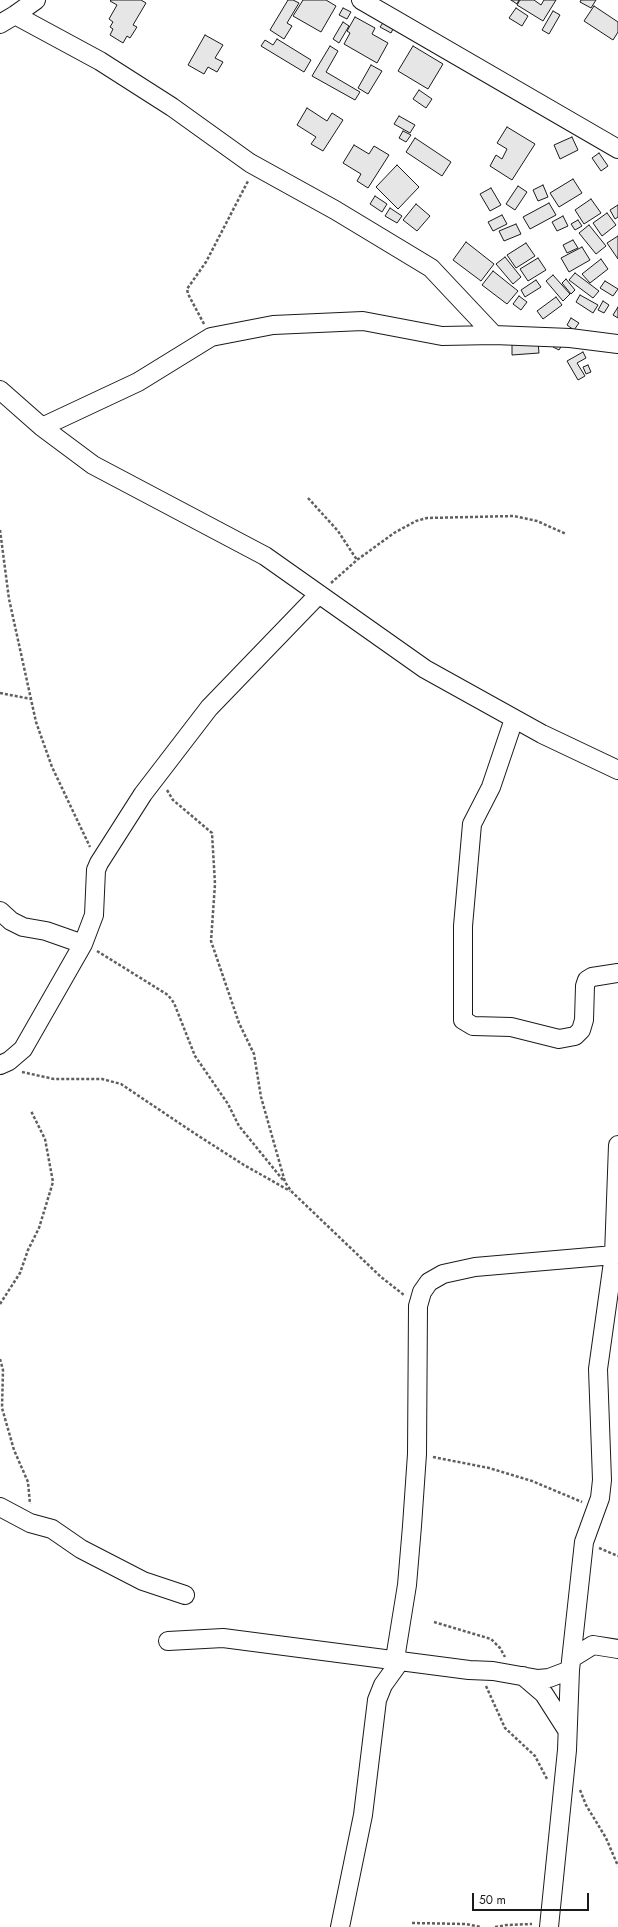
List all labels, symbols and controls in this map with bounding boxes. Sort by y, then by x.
scale bar [474,1885,591,1911]
text: 50 m [479,1891,506,1909]

